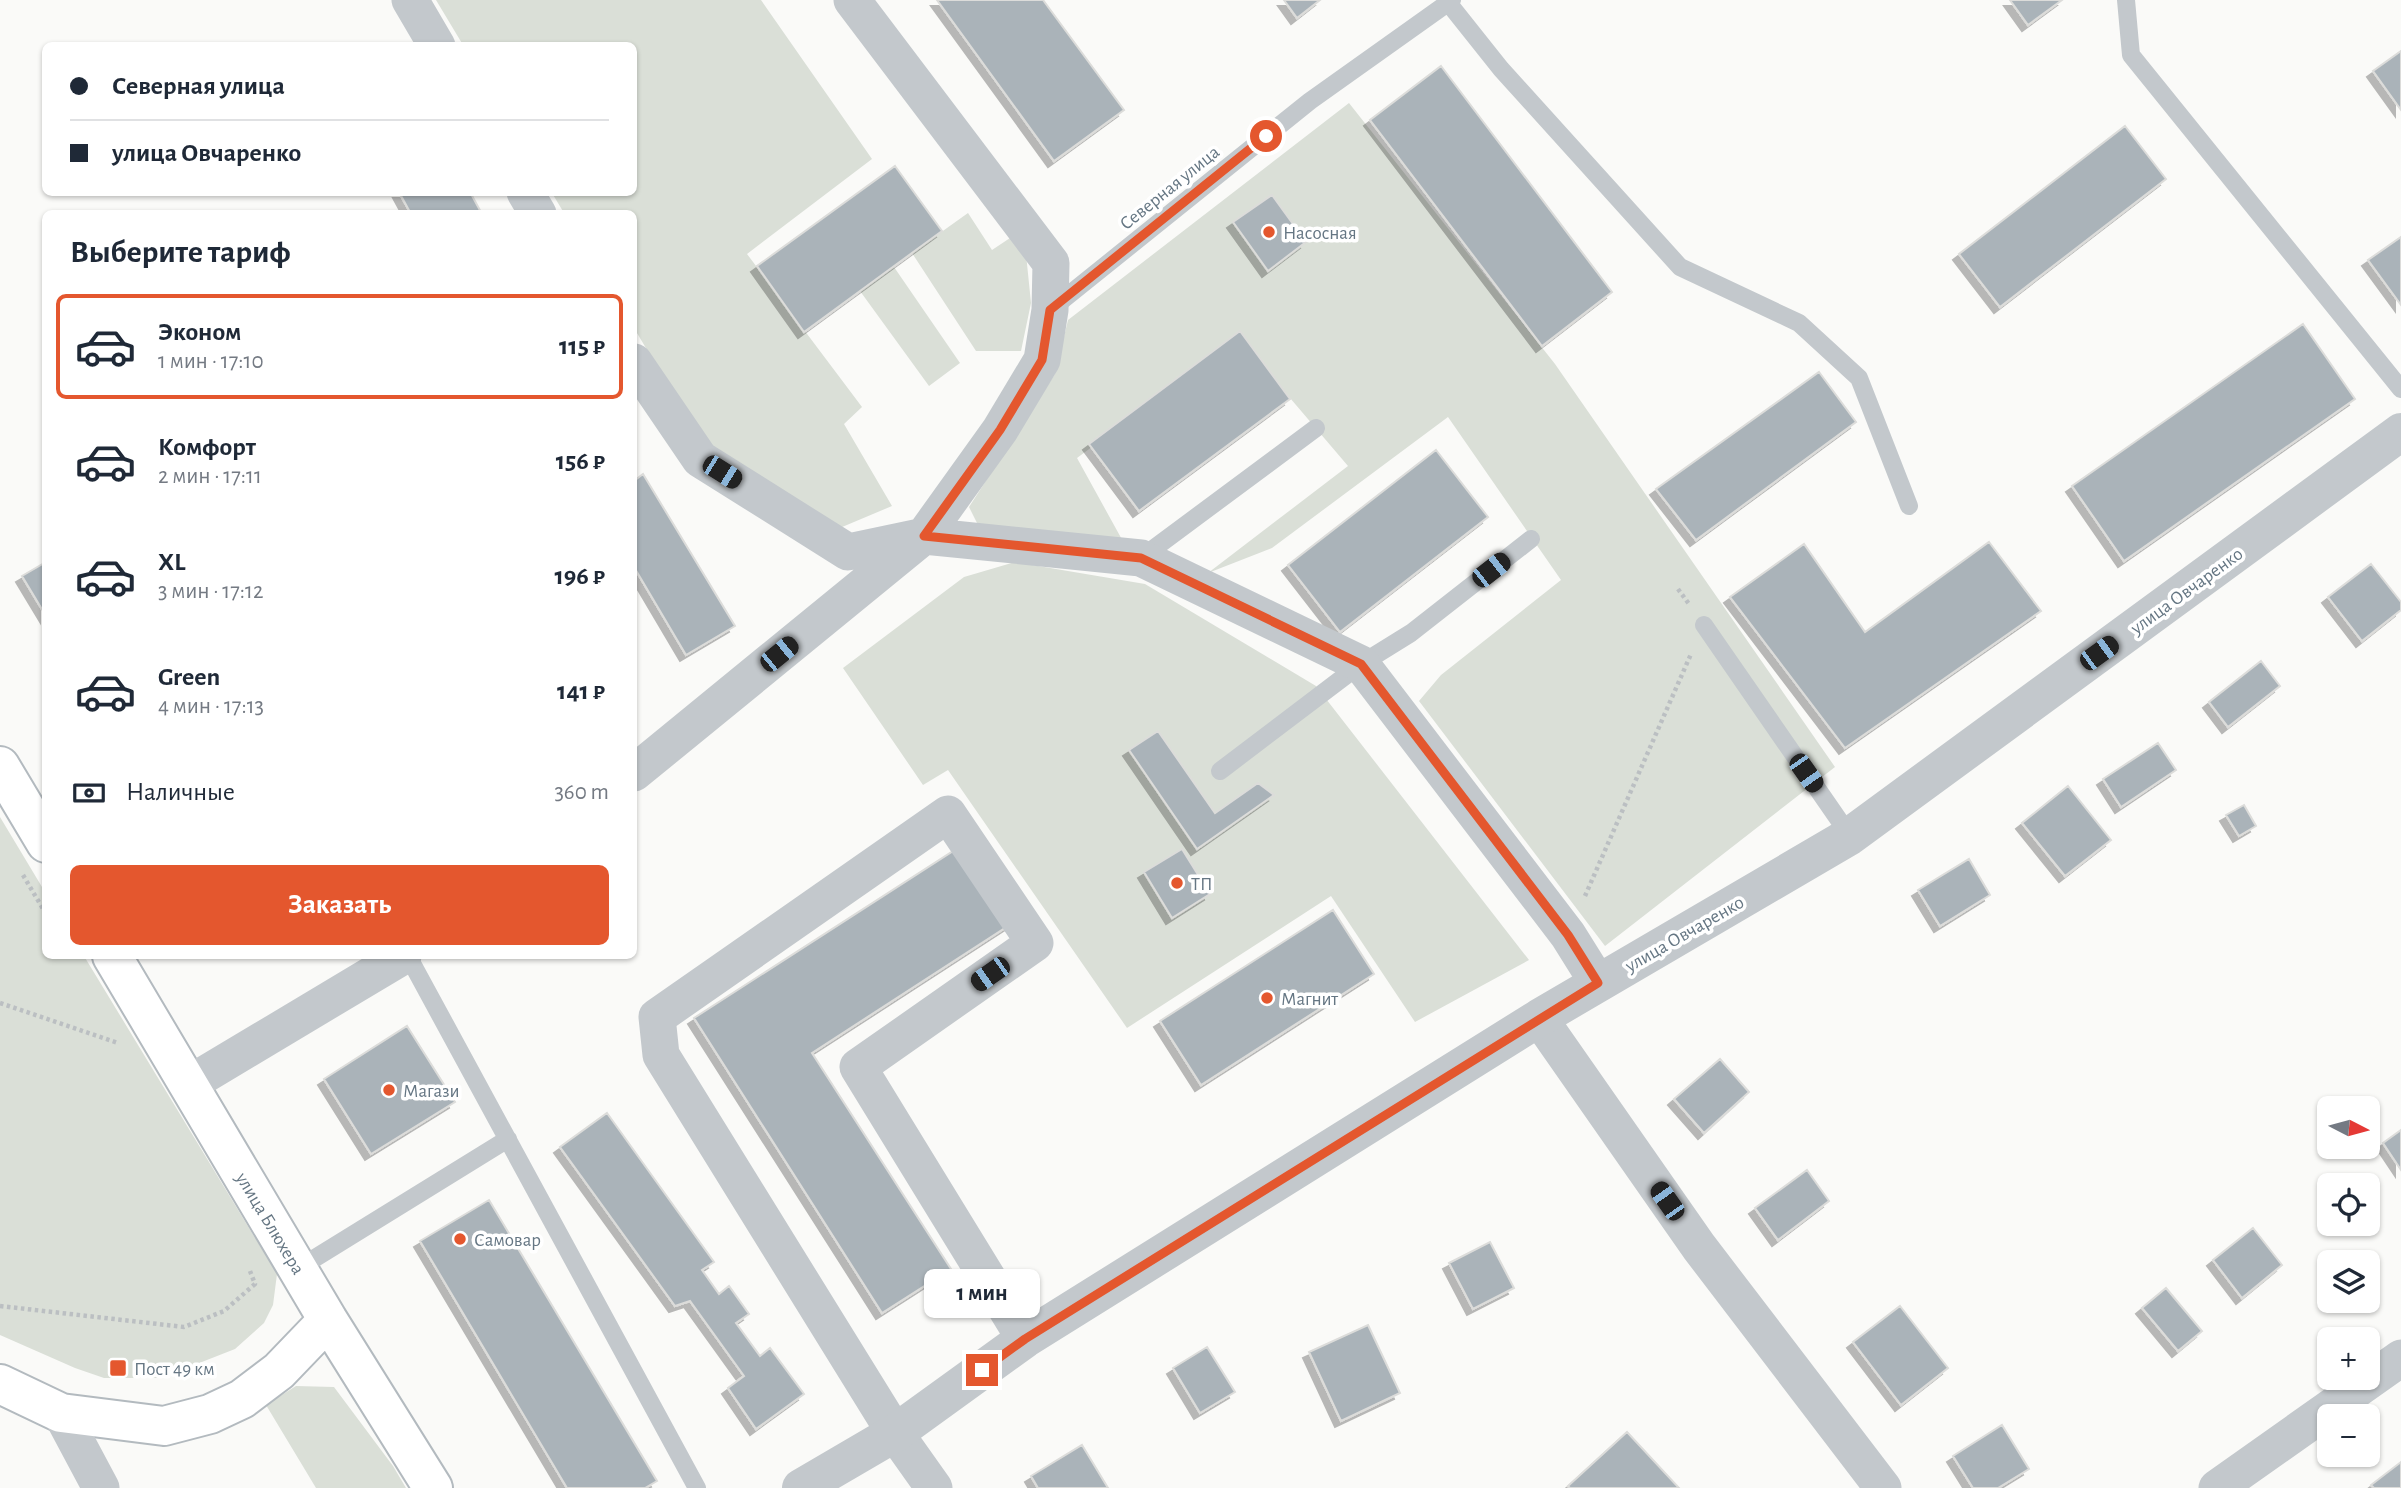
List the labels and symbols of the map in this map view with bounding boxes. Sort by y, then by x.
route start [1250,120,1282,152]
street label: Северная улица [1117,142,1224,234]
marker: Насосная [1261,224,1277,240]
place label: Насосная [1283,224,1357,243]
car [699,452,746,492]
street label: улица Овчаренко [2127,544,2246,639]
car [1468,549,1515,591]
car [2076,632,2123,674]
car [757,633,802,675]
car [1786,750,1827,796]
marker: ТП [1169,875,1185,891]
place label: ТП [1191,875,1213,894]
street label: улица Овчаренко [1621,893,1747,976]
car [967,953,1014,995]
marker: Магнит [1259,990,1275,1006]
place label: Магнит [1281,990,1338,1009]
marker: Магази [381,1082,397,1098]
place label: Магази [403,1082,460,1101]
north arrow [2317,1096,2380,1158]
street label: улица Блюхера [231,1169,308,1278]
car [1647,1178,1688,1224]
marker: Самовар [452,1231,468,1247]
place label: Самовар [474,1231,541,1250]
callout: 1 мин [924,1268,1040,1318]
route end [966,1354,998,1386]
marker: Пост 49 км [108,1358,128,1378]
place label: Пост 49 км [134,1360,215,1379]

